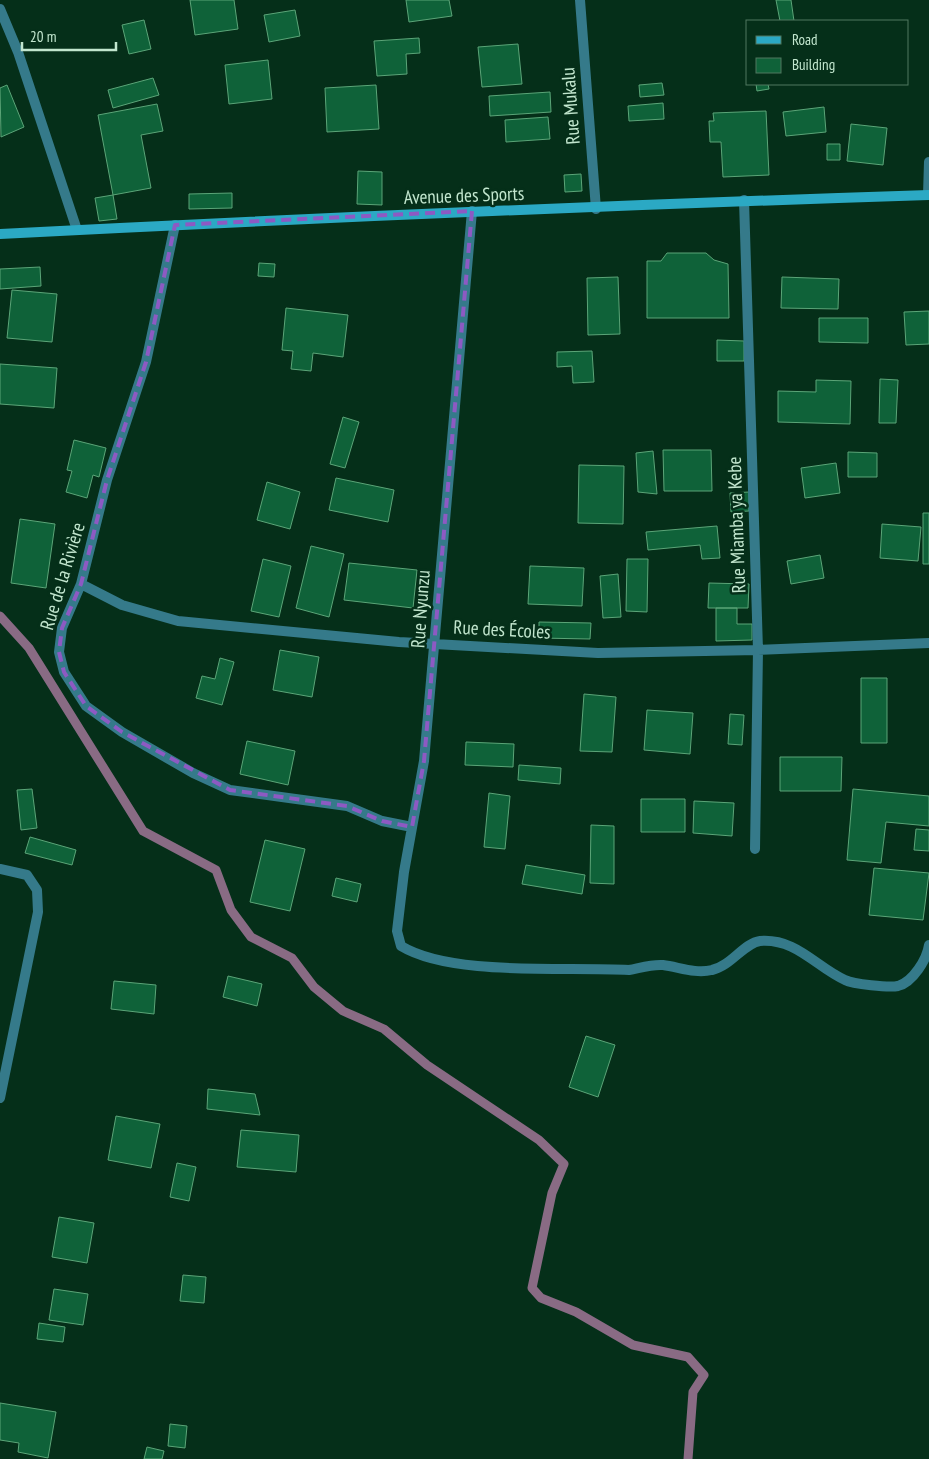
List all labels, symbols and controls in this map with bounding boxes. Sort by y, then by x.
scale bar [22,20,116,52]
legend [746,20,909,85]
text: 20 m [30,27,56,46]
text: Road [792,30,818,49]
text: Building [792,55,835,74]
street label: Rue Mukalu [555,67,585,145]
street label: Avenue des Sports [403,181,525,209]
street label: Rue Miamba ya Kebe [722,456,750,594]
street label: Rue de la Rivière [34,519,90,633]
street label: Rue Nyunzu [405,569,435,649]
street label: Rue des Écoles [453,614,551,644]

